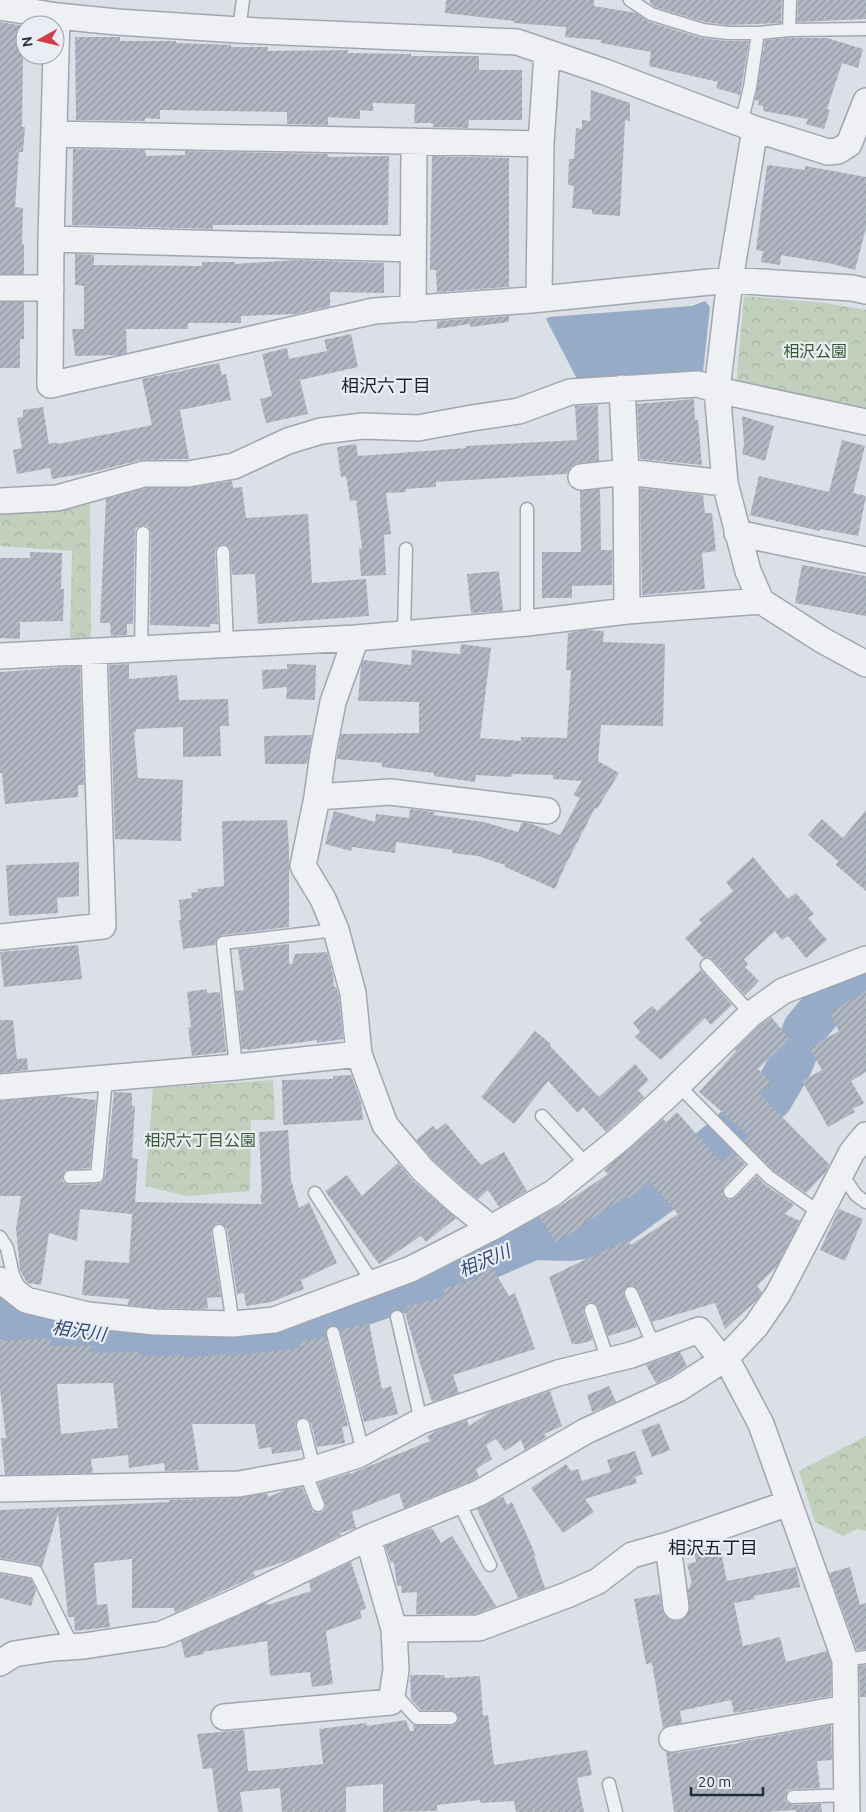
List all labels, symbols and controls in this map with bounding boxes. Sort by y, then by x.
north arrow [15,15,65,65]
text: N [18,36,36,48]
park label: 相沢公園 [783,342,847,360]
district label: 相沢六丁目 [341,375,431,395]
park label: 相沢六丁目公園 [144,1131,256,1149]
water label: 相沢川 [455,1239,515,1280]
water label: 相沢川 [51,1316,109,1344]
district label: 相沢五丁目 [668,1537,758,1557]
scale bar [691,1764,764,1796]
text: 20 m [698,1773,731,1790]

